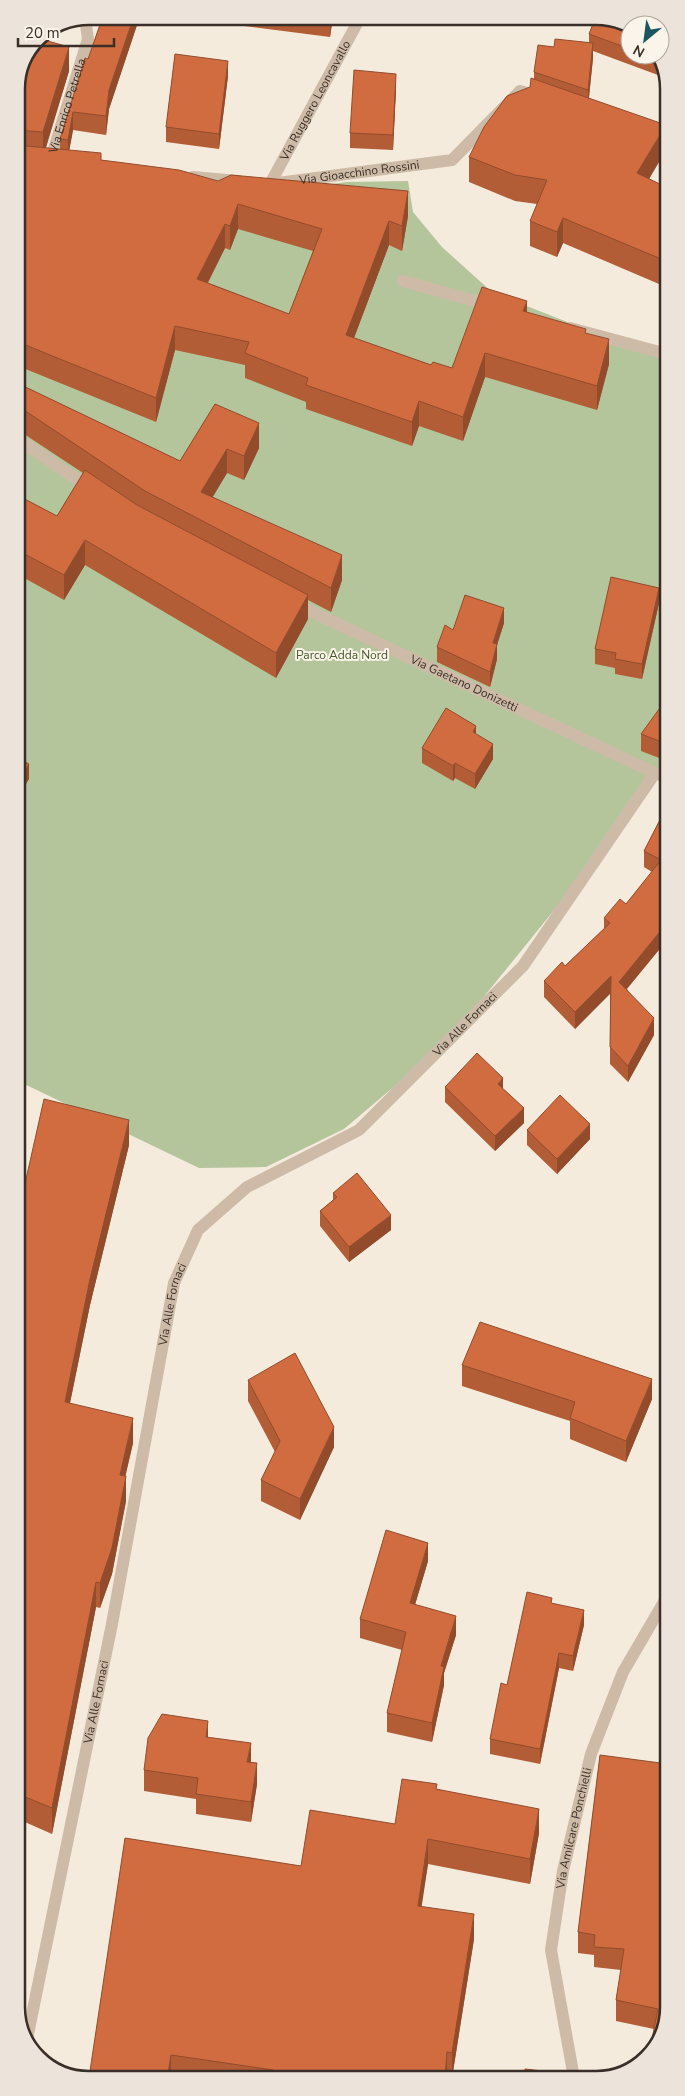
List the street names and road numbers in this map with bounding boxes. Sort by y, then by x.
street label: Via Ruggero Leoncavallo [276,37,354,164]
street label: Via Enrico Petrella [45,56,90,156]
street label: Via Gioacchino Rossini [297,156,420,188]
street label: Via Gaetano Donizetti [407,651,521,716]
street label: Via Alle Fornaci [429,988,501,1060]
street label: Via Alle Fornaci [155,1260,190,1348]
street label: Via Alle Fornaci [79,1659,112,1746]
street label: Via Amilcare Ponchielli [552,1766,595,1891]

